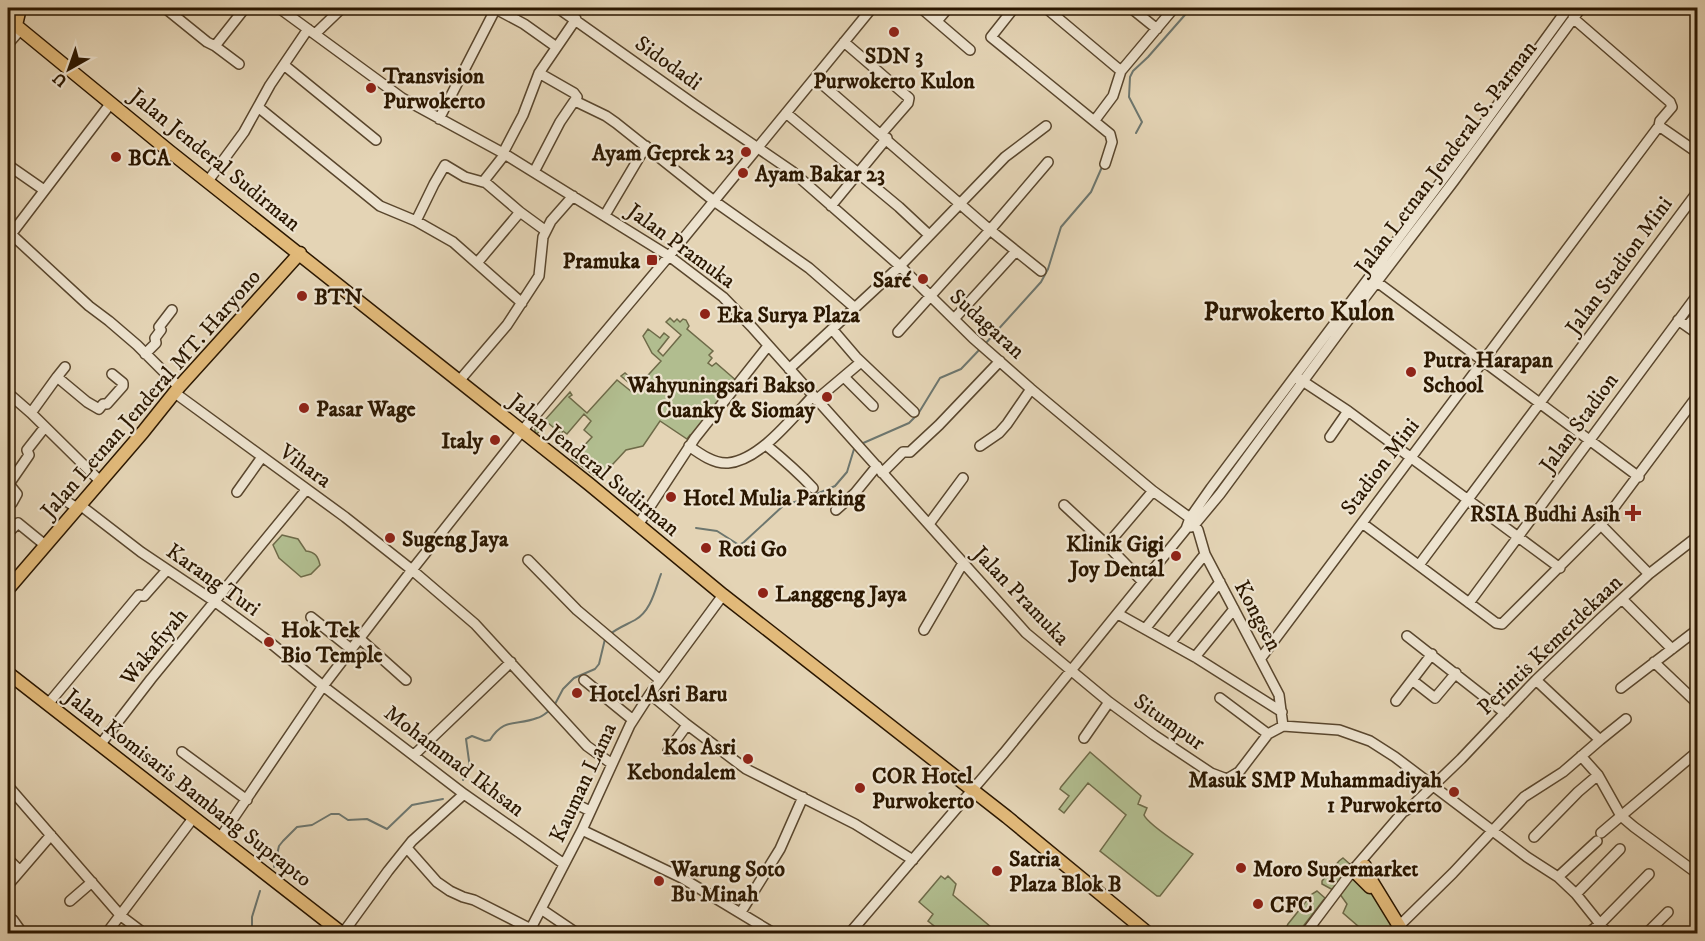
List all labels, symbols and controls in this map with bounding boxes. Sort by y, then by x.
marker: SDN 3 Purwokerto Kulon [887,25,901,39]
street label: Sidodadi [629,30,707,96]
street label: Jalan Letnan Jenderal S. Parman [1348,35,1543,282]
north arrow [39,39,99,99]
place label: SDN 3 Purwokerto Kulon [813,43,975,95]
place label: Transvision Purwokerto [382,63,486,115]
text: U [48,68,71,91]
marker: Transvision Purwokerto [364,81,378,95]
street label: Jalan Jenderal Sudirman [123,82,306,238]
place label: Ayam Geprek 23 [591,140,734,167]
place label: BCA [128,145,172,172]
marker: Ayam Geprek 23 [739,145,753,159]
marker: BCA [109,150,123,164]
place label: Ayam Bakar 23 [754,161,885,188]
marker: Ayam Bakar 23 [736,166,750,180]
street label: Jalan Stadion Mini [1559,191,1678,342]
street label: Jalan Pramuka [620,197,741,295]
place label: Pramuka [562,248,641,275]
marker: Pramuka [645,253,659,267]
street label: Jalan Letnan Jenderal MT. Haryono [34,264,267,526]
place label: Saré [873,267,912,294]
marker: Saré [916,272,930,286]
street label: Sudagaran [944,283,1030,365]
place label: BTN [314,284,363,311]
marker: BTN [295,289,309,303]
district label: Purwokerto Kulon [1204,296,1395,329]
place label: Eka Surya Plaza [717,302,861,329]
marker: Eka Surya Plaza [698,307,712,321]
place label: Putra Harapan School [1423,347,1553,399]
marker: Putra Harapan School [1404,365,1418,379]
street label: Jalan Stadion [1533,367,1625,480]
place label: Wahyuningsari Bakso Cuanky & Siomay [627,372,816,424]
street label: Jalan Jenderal Sudirman [502,387,685,543]
marker: Wahyuningsari Bakso Cuanky & Siomay [820,390,834,404]
place label: Pasar Wage [316,396,416,423]
marker: Pasar Wage [297,401,311,415]
street label: Stadion Mini [1335,413,1425,521]
place label: Italy [441,428,484,455]
marker: Italy [488,433,502,447]
street label: Vihara [273,438,337,495]
place label: Hotel Mulia Parking [683,485,866,512]
marker: Hotel Mulia Parking [664,490,678,504]
place label: RSIA Budhi Asih [1470,501,1620,528]
marker: RSIA Budhi Asih [1624,504,1642,522]
place label: Sugeng Jaya [402,526,509,553]
marker: Sugeng Jaya [383,531,397,545]
place label: Klinik Gigi Joy Dental [1066,531,1164,583]
place label: Roti Go [718,536,787,563]
street label: Karang Turi [161,538,265,622]
street label: Jalan Pramuka [966,539,1075,652]
marker: Roti Go [699,541,713,555]
marker: Klinik Gigi Joy Dental [1169,549,1183,563]
street label: Perintis Kemerdekaan [1472,569,1628,721]
street label: Kongsen [1228,576,1288,656]
place label: Langgeng Jaya [775,581,907,608]
marker: Langgeng Jaya [756,586,770,600]
street label: Wakafiyah [114,602,194,692]
place label: Hok Tek Bio Temple [281,617,383,669]
marker: Hok Tek Bio Temple [262,635,276,649]
place label: Hotel Asri Baru [589,681,728,708]
street label: Jalan Komisaris Bambang Suprapto [57,682,317,893]
marker: Hotel Asri Baru [570,686,584,700]
street label: Situmpur [1128,688,1211,757]
street label: Mohammad Ikhsan [378,700,530,823]
street label: Kauman Lama [544,718,623,847]
place label: Kos Asri Kebondalem [627,734,736,786]
marker: Kos Asri Kebondalem [741,752,755,766]
place label: COR Hotel Purwokerto [872,763,975,815]
place label: Masuk SMP Muhammadiyah 1 Purwokerto [1188,767,1442,819]
marker: COR Hotel Purwokerto [853,781,867,795]
marker: Masuk SMP Muhammadiyah 1 Purwokerto [1447,785,1461,799]
place label: Satria Plaza Blok B [1009,846,1122,898]
place label: Warung Soto Bu Minah [670,856,785,908]
place label: Moro Supermarket [1253,856,1418,883]
marker: Moro Supermarket [1234,861,1248,875]
marker: Satria Plaza Blok B [990,864,1004,878]
marker: Warung Soto Bu Minah [652,874,666,888]
place label: CFC [1270,892,1313,919]
marker: CFC [1251,897,1265,911]

